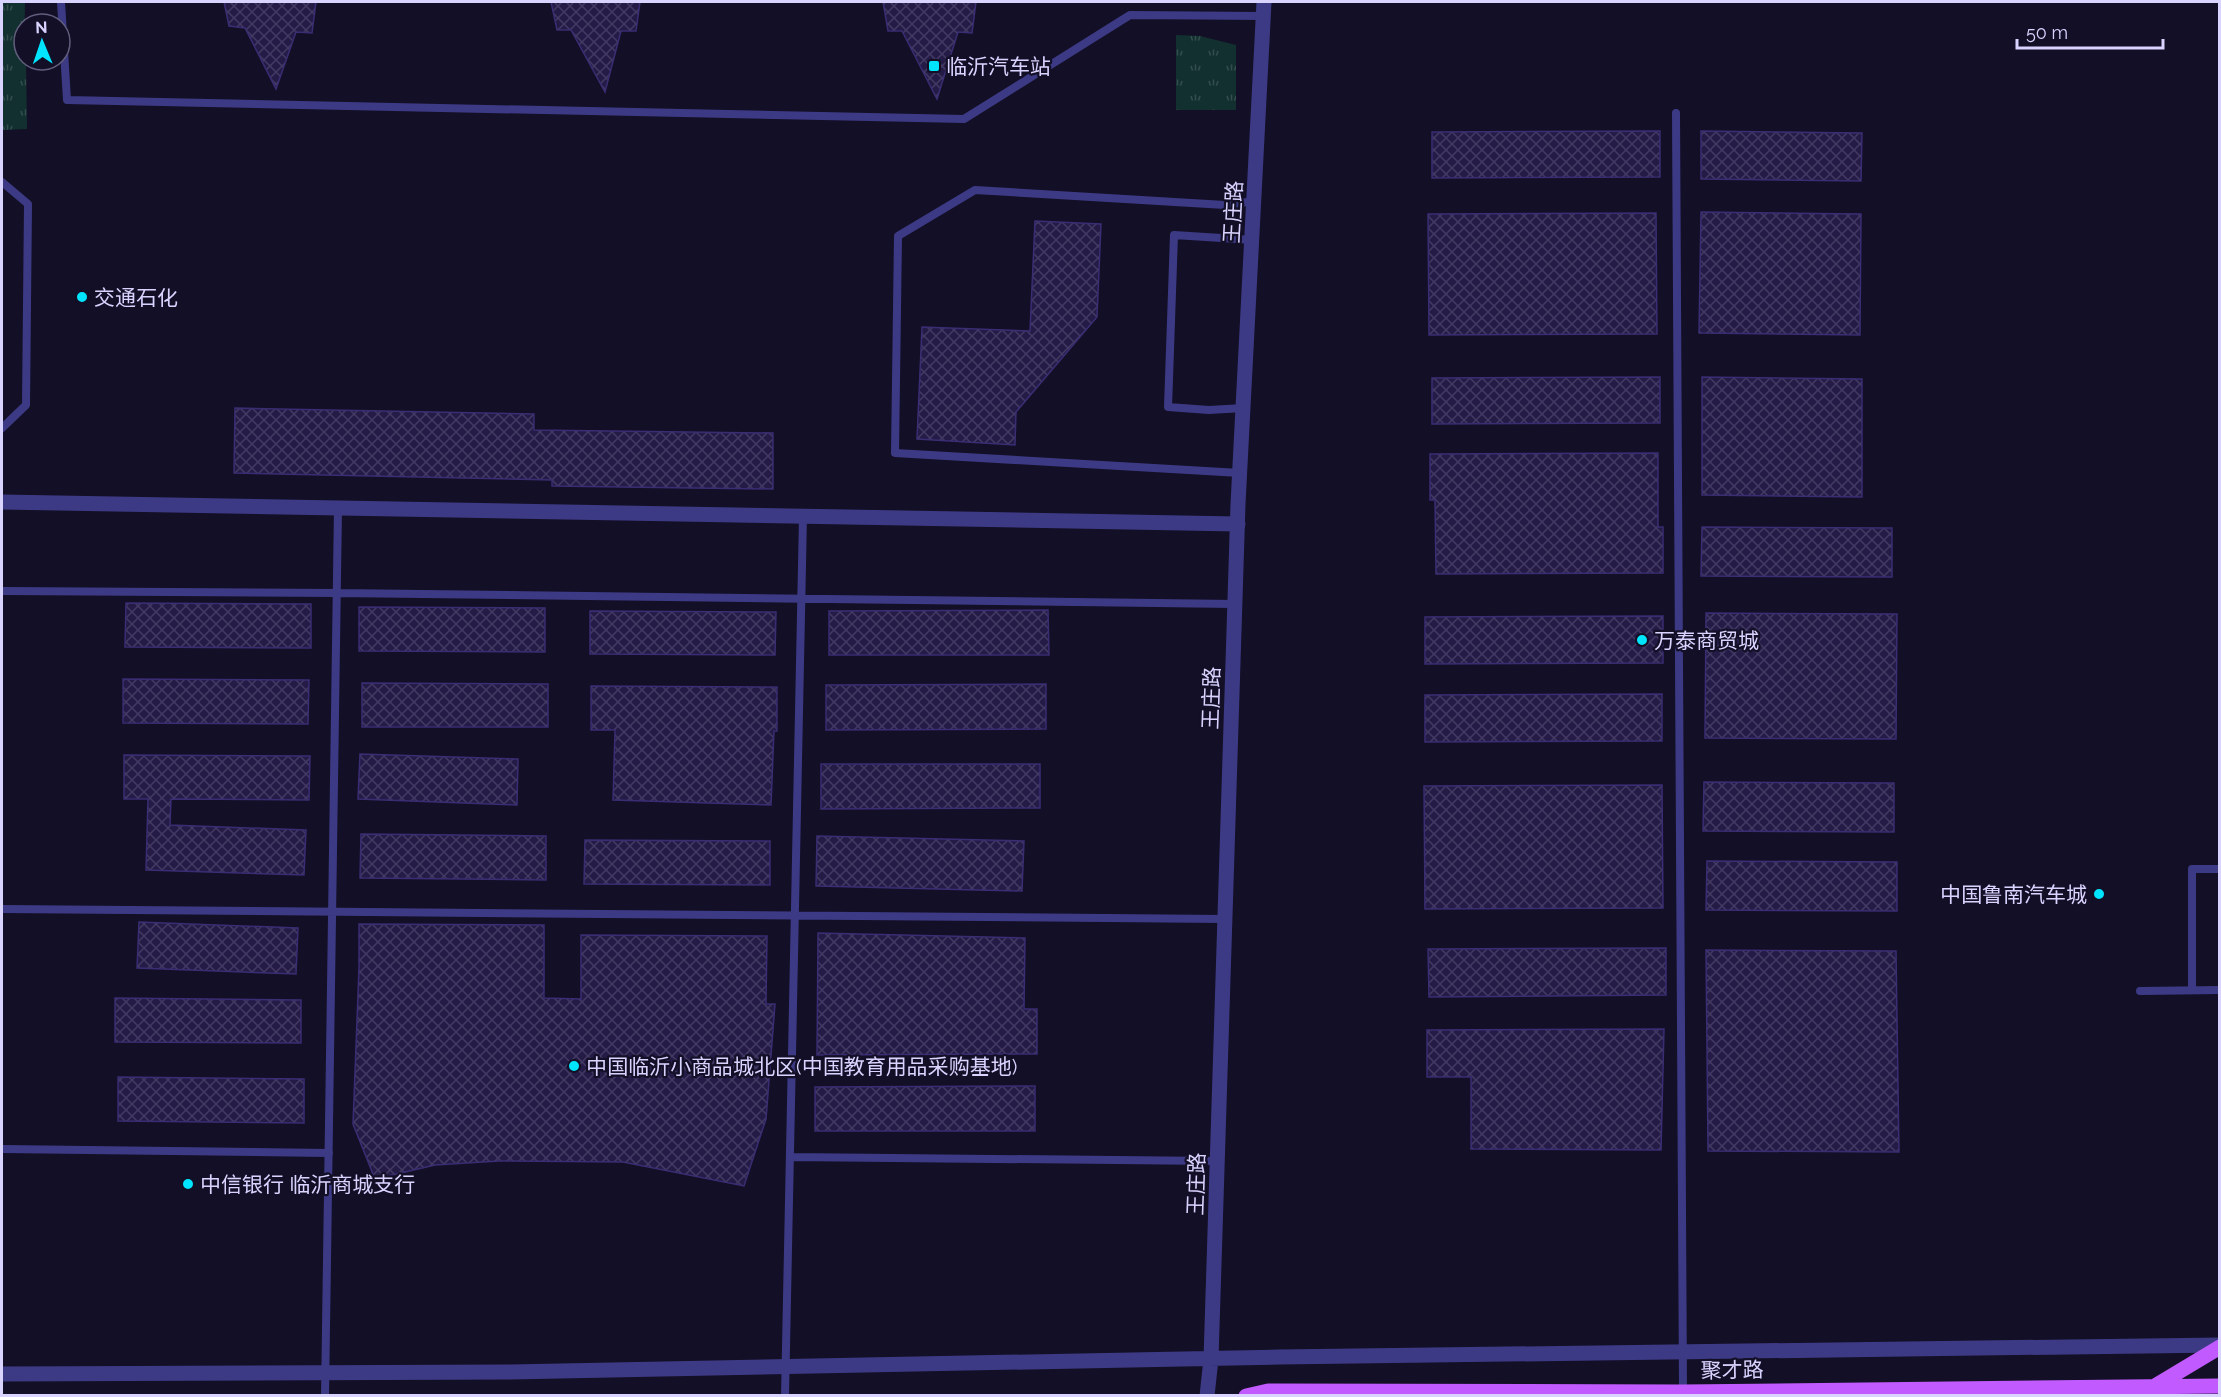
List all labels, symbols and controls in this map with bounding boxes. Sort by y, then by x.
north arrow [12,12,72,72]
scale bar [2017,12,2162,50]
text: N [35,18,48,37]
text: 50 m [2026,22,2068,43]
place label: 临沂汽车站 [946,54,1051,79]
marker: 临沂汽车站 [927,59,941,73]
street label: 王庄路 [1219,180,1247,244]
place label: 交通石化 [94,285,178,310]
marker: 交通石化 [75,290,89,304]
place label: 万泰商贸城 [1654,628,1759,653]
marker: 万泰商贸城 [1635,633,1649,647]
street label: 王庄路 [1197,666,1225,730]
place label: 中国鲁南汽车城 [1940,882,2087,907]
marker: 中国鲁南汽车城 [2092,887,2106,901]
place label: 中国临沂小商品城北区(中国教育用品采购基地) [586,1054,1017,1079]
marker: 中国临沂小商品城北区(中国教育用品采购基地) [567,1059,581,1073]
street label: 王庄路 [1182,1152,1210,1216]
place label: 中信银行 临沂商城支行 [200,1172,415,1197]
marker: 中信银行 临沂商城支行 [181,1177,195,1191]
street label: 聚才路 [1700,1357,1764,1383]

